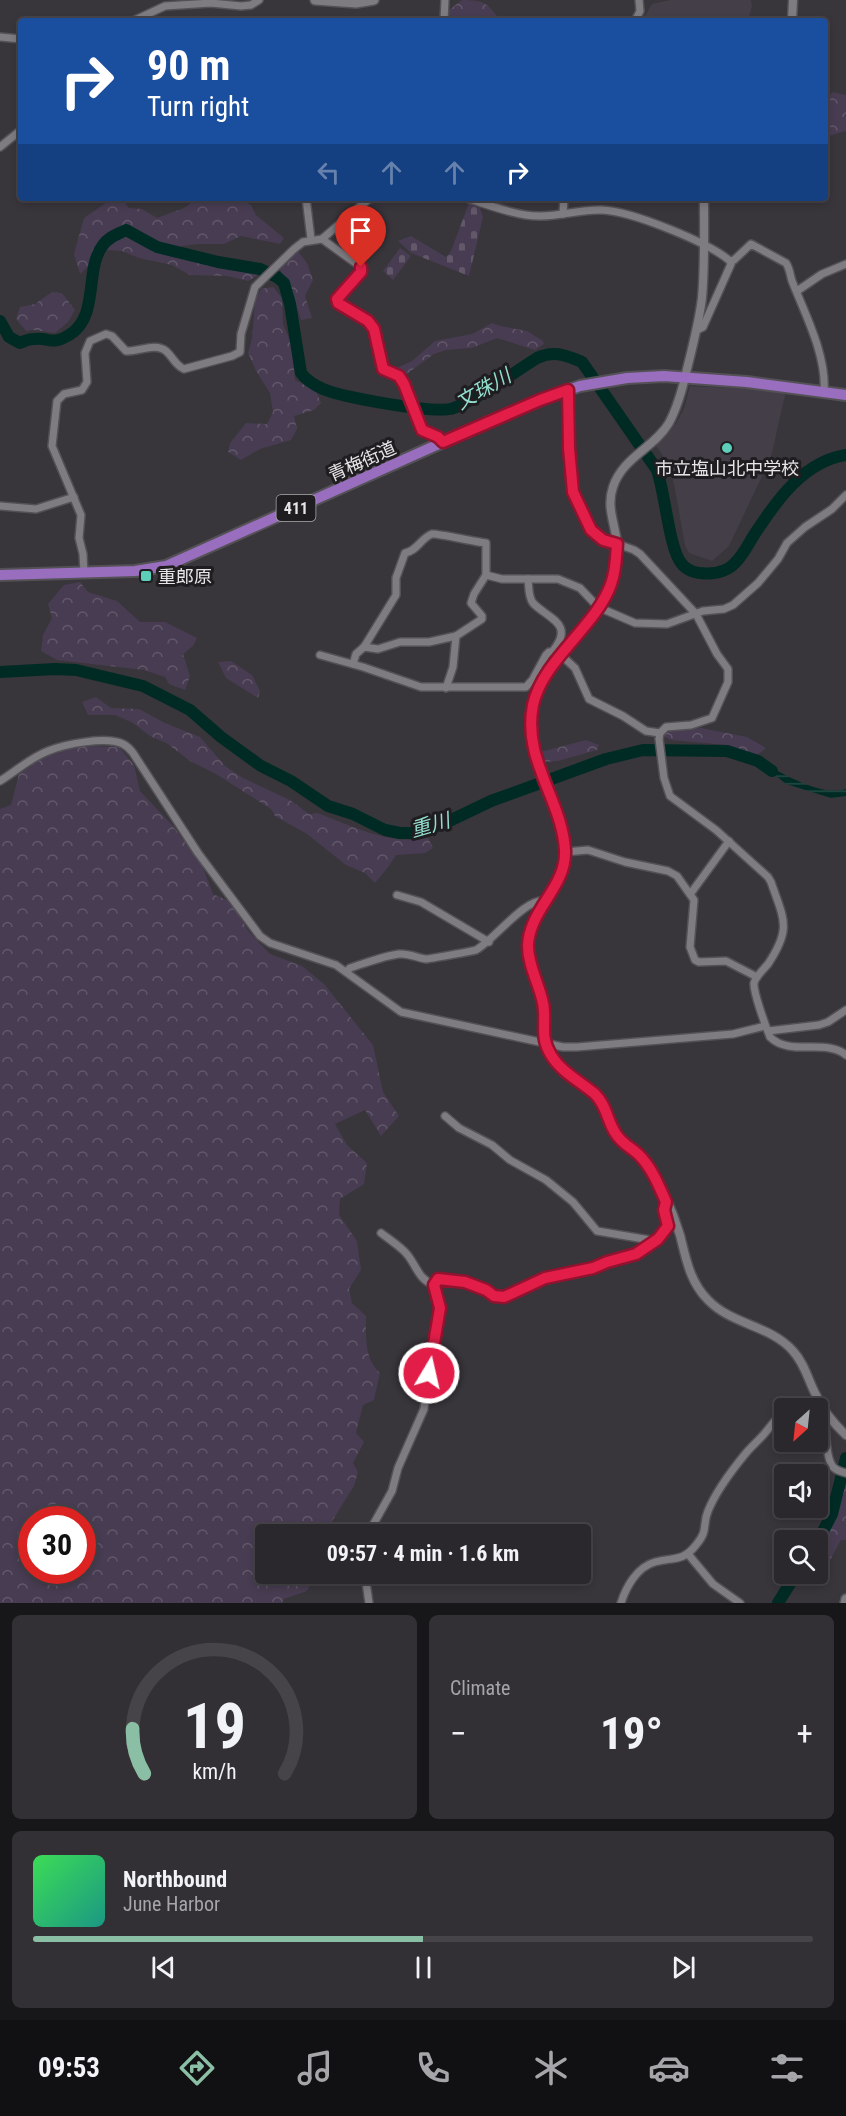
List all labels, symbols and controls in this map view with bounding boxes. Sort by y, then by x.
text: 90 m [147,41,230,90]
icon: right [48,42,126,120]
text: Turn right [147,91,249,123]
icon: left [312,156,345,189]
icon: ahead [375,156,408,189]
icon: ahead [438,156,471,189]
icon: right [501,156,534,189]
pin [335,205,386,267]
icon: arrive [344,214,377,247]
water label: 文珠川 [451,363,517,414]
street label: 青梅街道 [325,437,399,485]
marker: 市立塩山北中学校 [720,441,734,455]
place label: 市立塩山北中学校 [655,458,799,479]
road number: 411 [276,495,316,521]
place label: 重郎原 [158,566,212,587]
marker: 重郎原 [139,569,153,583]
water label: 重川 [407,807,454,842]
position arrow [397,1341,461,1405]
north arrow [774,1398,828,1452]
map controls [774,1398,828,1584]
button: sound [774,1464,828,1518]
speed limit sign: 30 [18,1506,96,1584]
button: search [774,1530,828,1584]
text: 09:57 · 4 min · 1.6 km [327,1541,519,1566]
text: Climate [450,1676,510,1700]
text: 19 [183,1690,246,1763]
text: 19° [600,1707,663,1760]
text: − [450,1714,467,1753]
text: + [797,1714,813,1753]
text: km/h [192,1759,237,1784]
text: Northbound [123,1867,227,1892]
text: June Harbor [123,1892,220,1916]
icon: previous [147,1951,180,1984]
icon: pause [407,1951,440,1984]
icon: next [667,1951,700,1984]
icon: directions [176,2047,218,2089]
icon: music [294,2047,336,2089]
icon: phone [412,2047,454,2089]
icon: climate [530,2047,572,2089]
icon: car [648,2047,690,2089]
icon: filters [766,2047,808,2089]
text: 09:53 [38,2052,100,2084]

